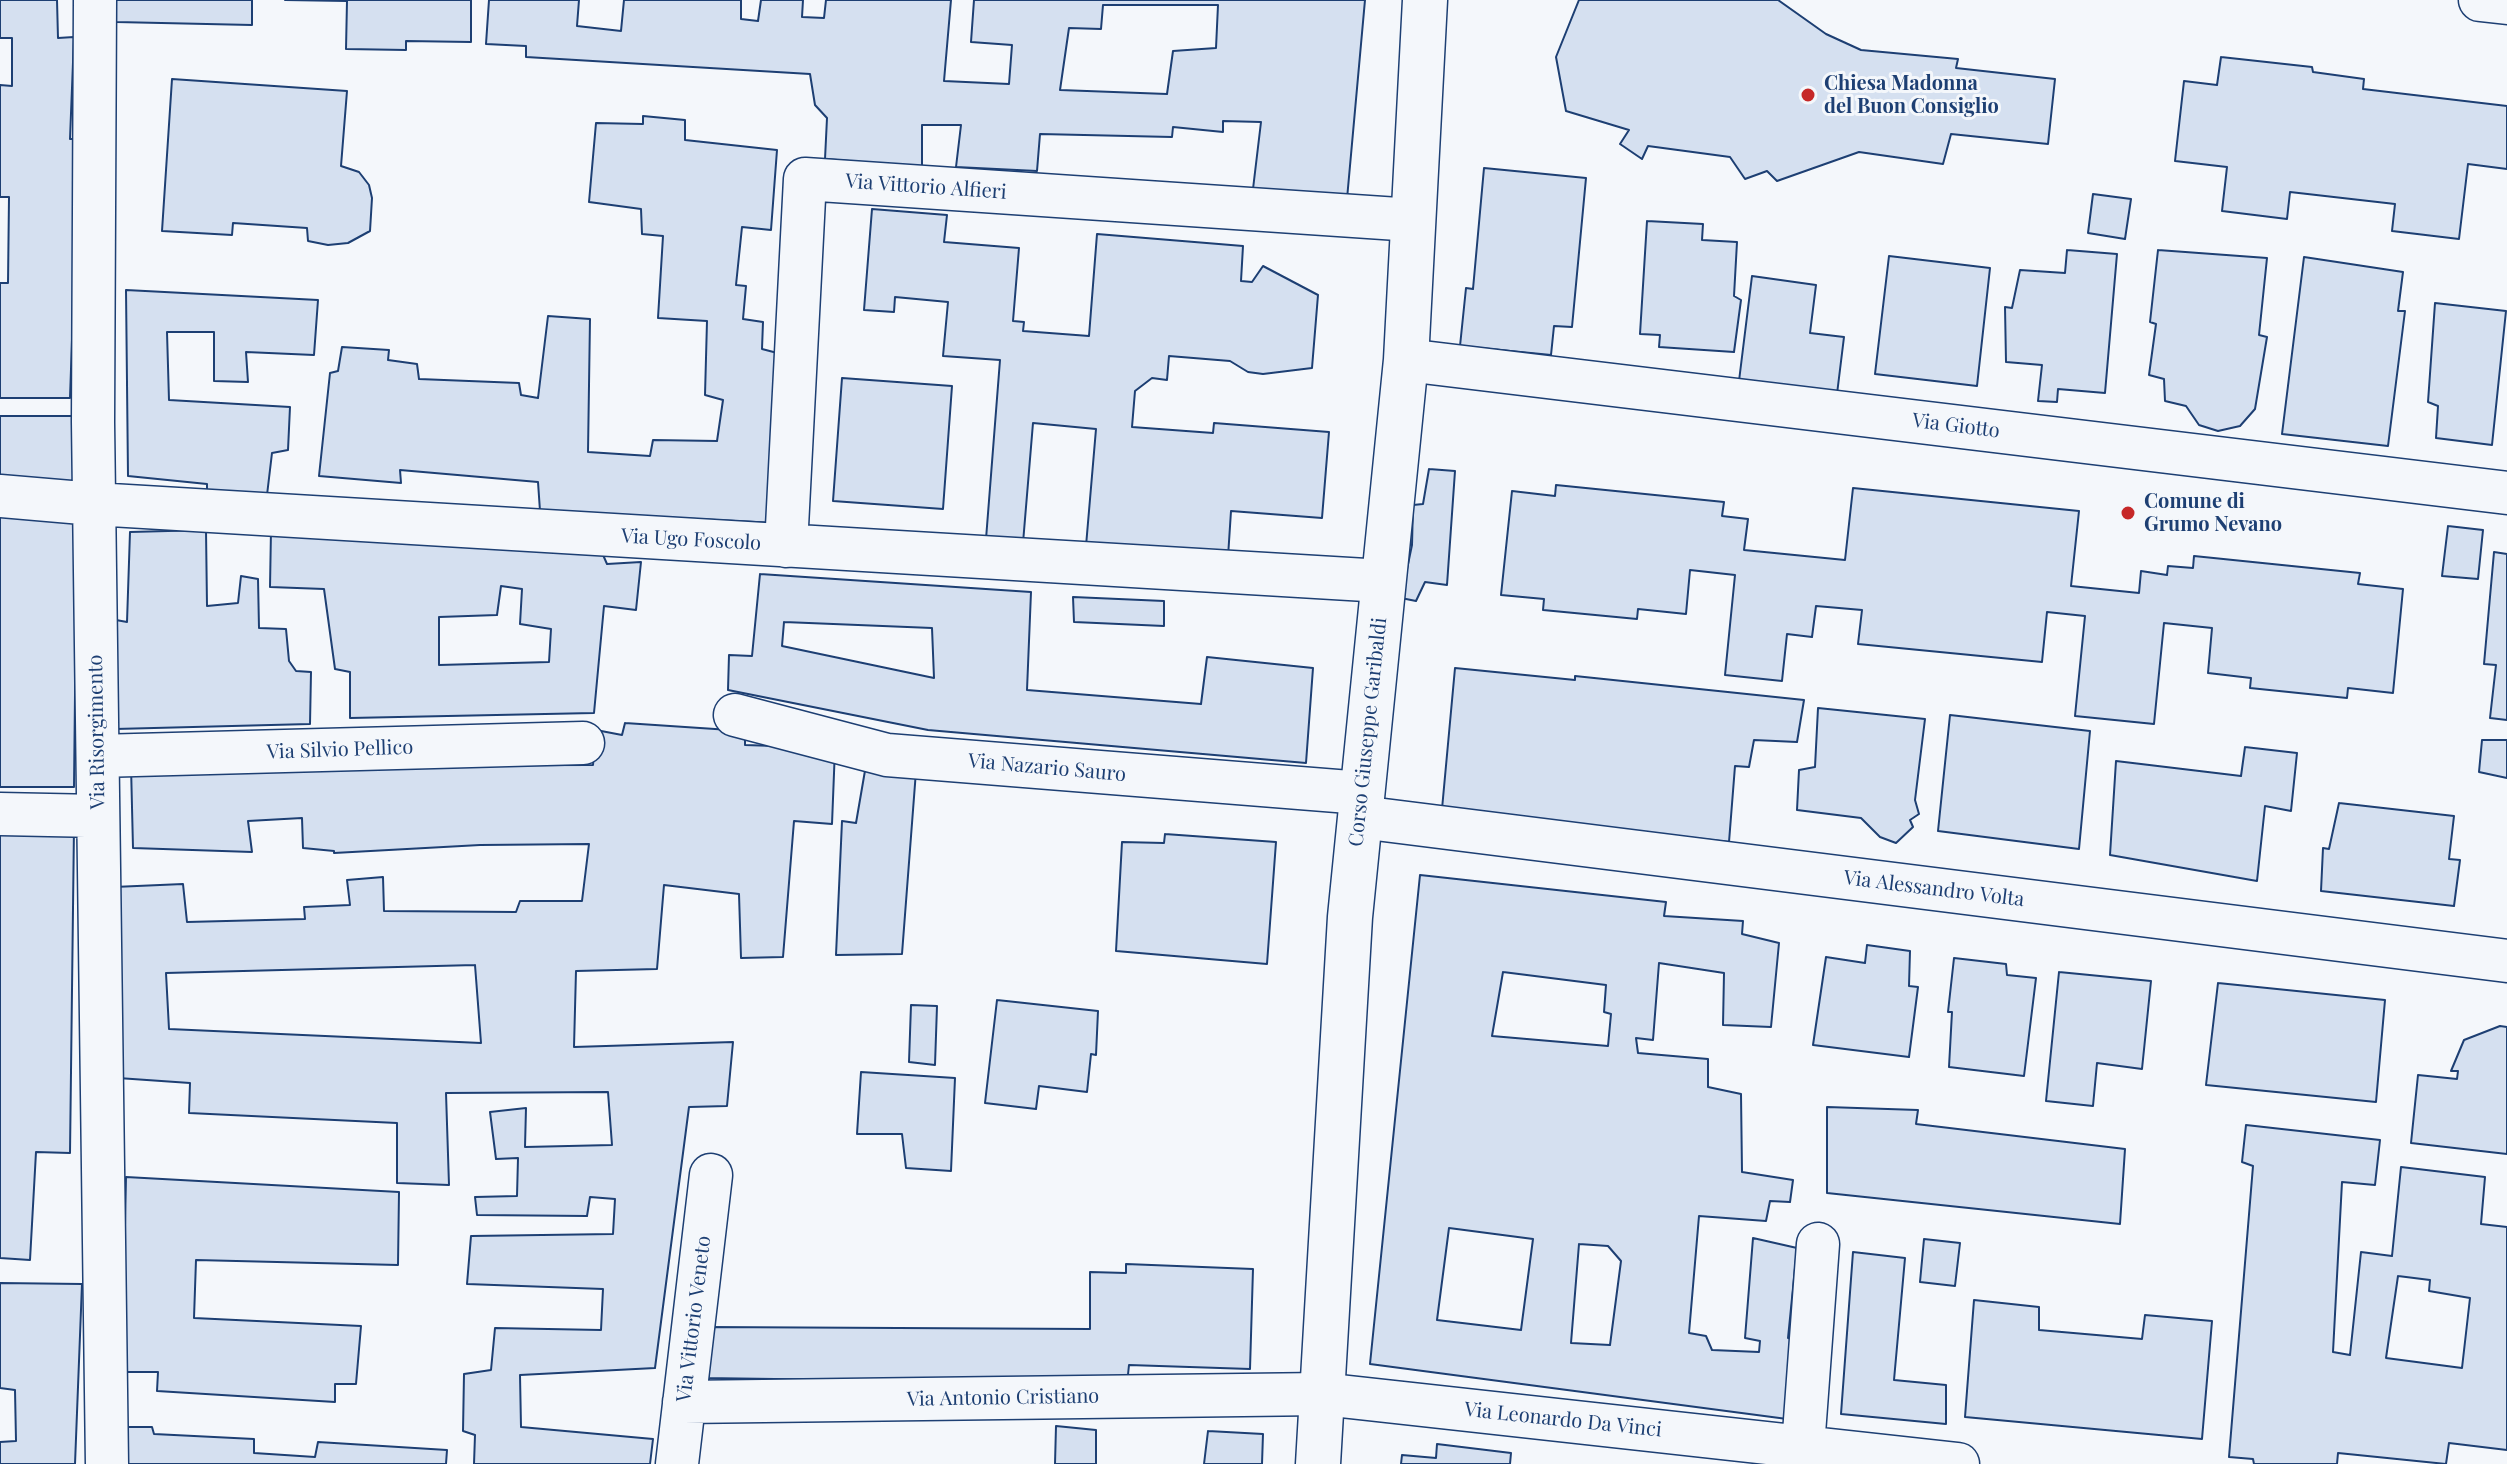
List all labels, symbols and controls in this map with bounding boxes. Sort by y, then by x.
place label: Chiesa Madonna del Buon Consiglio [1824,72,1999,119]
marker: Chiesa Madonna del Buon Consiglio [1799,86,1817,104]
street label: Via Vittorio Alfieri [845,169,1007,205]
street label: Via Giotto [1911,409,2001,443]
place label: Comune di Grumo Nevano [2144,490,2282,537]
marker: Comune di Grumo Nevano [2119,504,2137,522]
street label: Via Ugo Foscolo [620,524,762,556]
street label: Corso Giuseppe Garibaldi [1344,616,1392,848]
street label: Via Risorgimento [84,654,110,810]
street label: Via Silvio Pellico [266,735,414,765]
street label: Via Nazario Sauro [967,749,1127,787]
street label: Via Alessandro Volta [1842,866,2026,912]
street label: Via Vittorio Veneto [672,1234,716,1404]
street label: Via Antonio Cristiano [907,1384,1099,1412]
street label: Via Leonardo Da Vinci [1463,1398,1663,1442]

